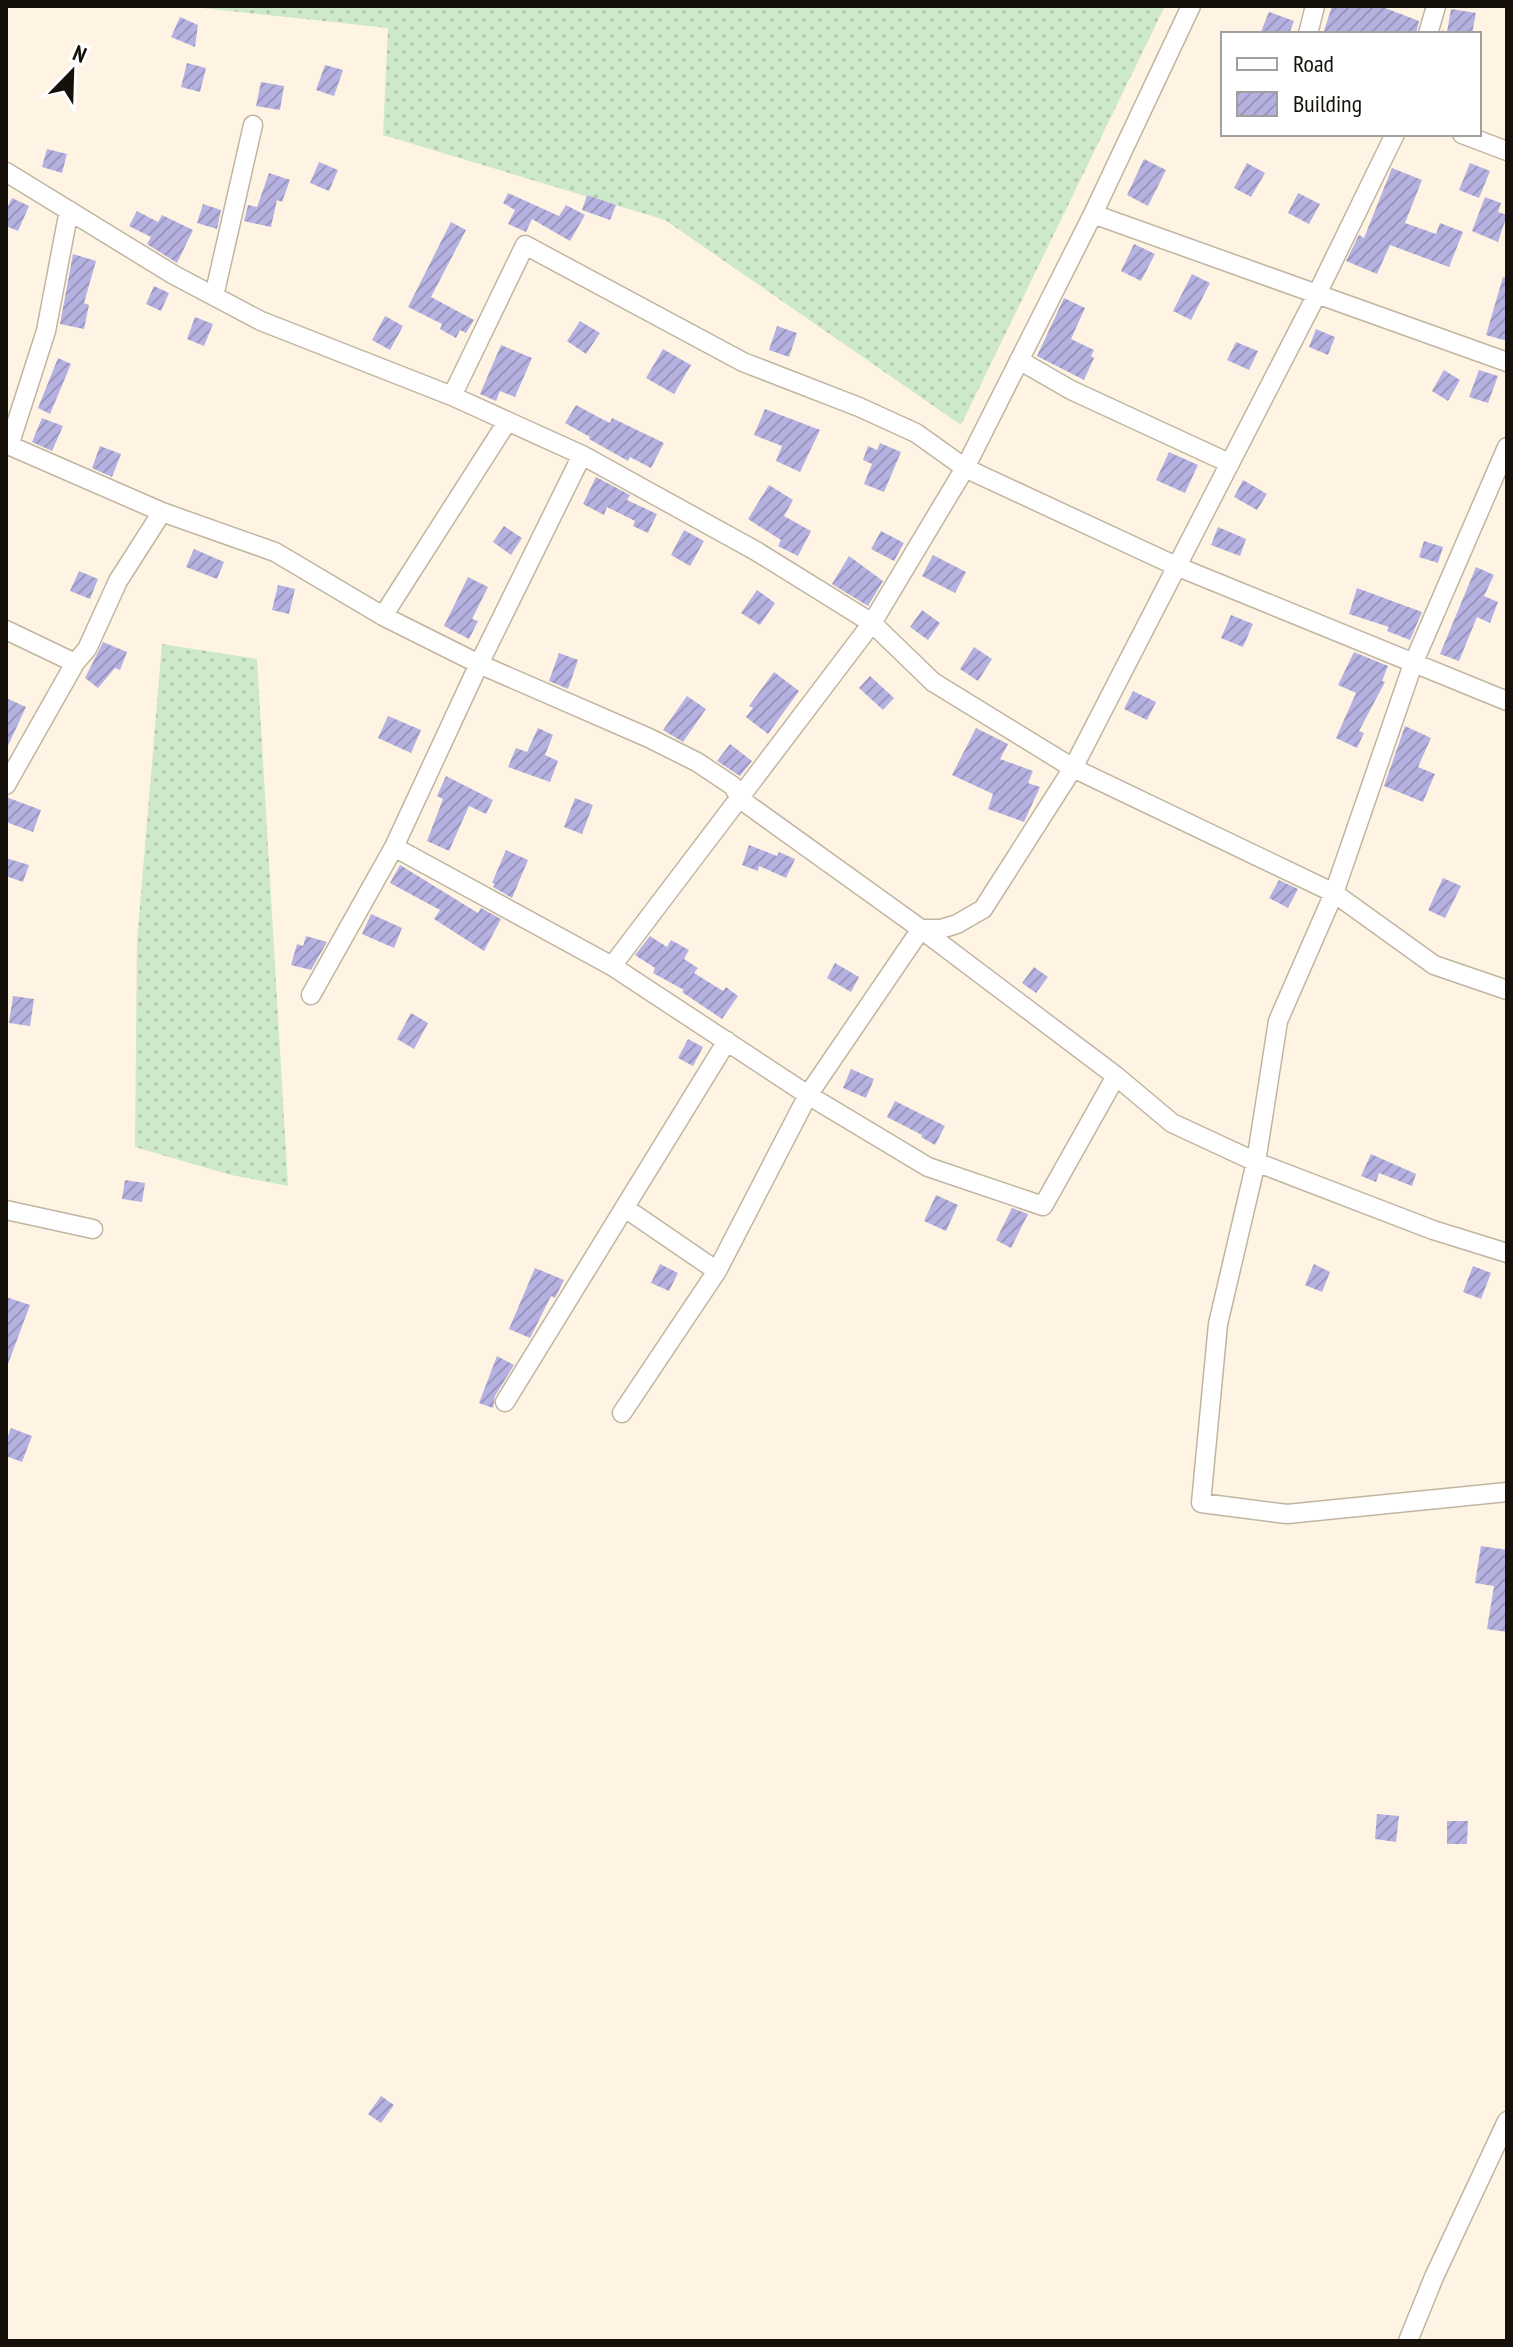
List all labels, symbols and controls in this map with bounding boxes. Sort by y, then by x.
north arrow [32,32,112,112]
legend [1221,32,1481,136]
text: N [69,38,91,69]
text: Road [1293,48,1334,79]
text: Building [1293,88,1362,119]

